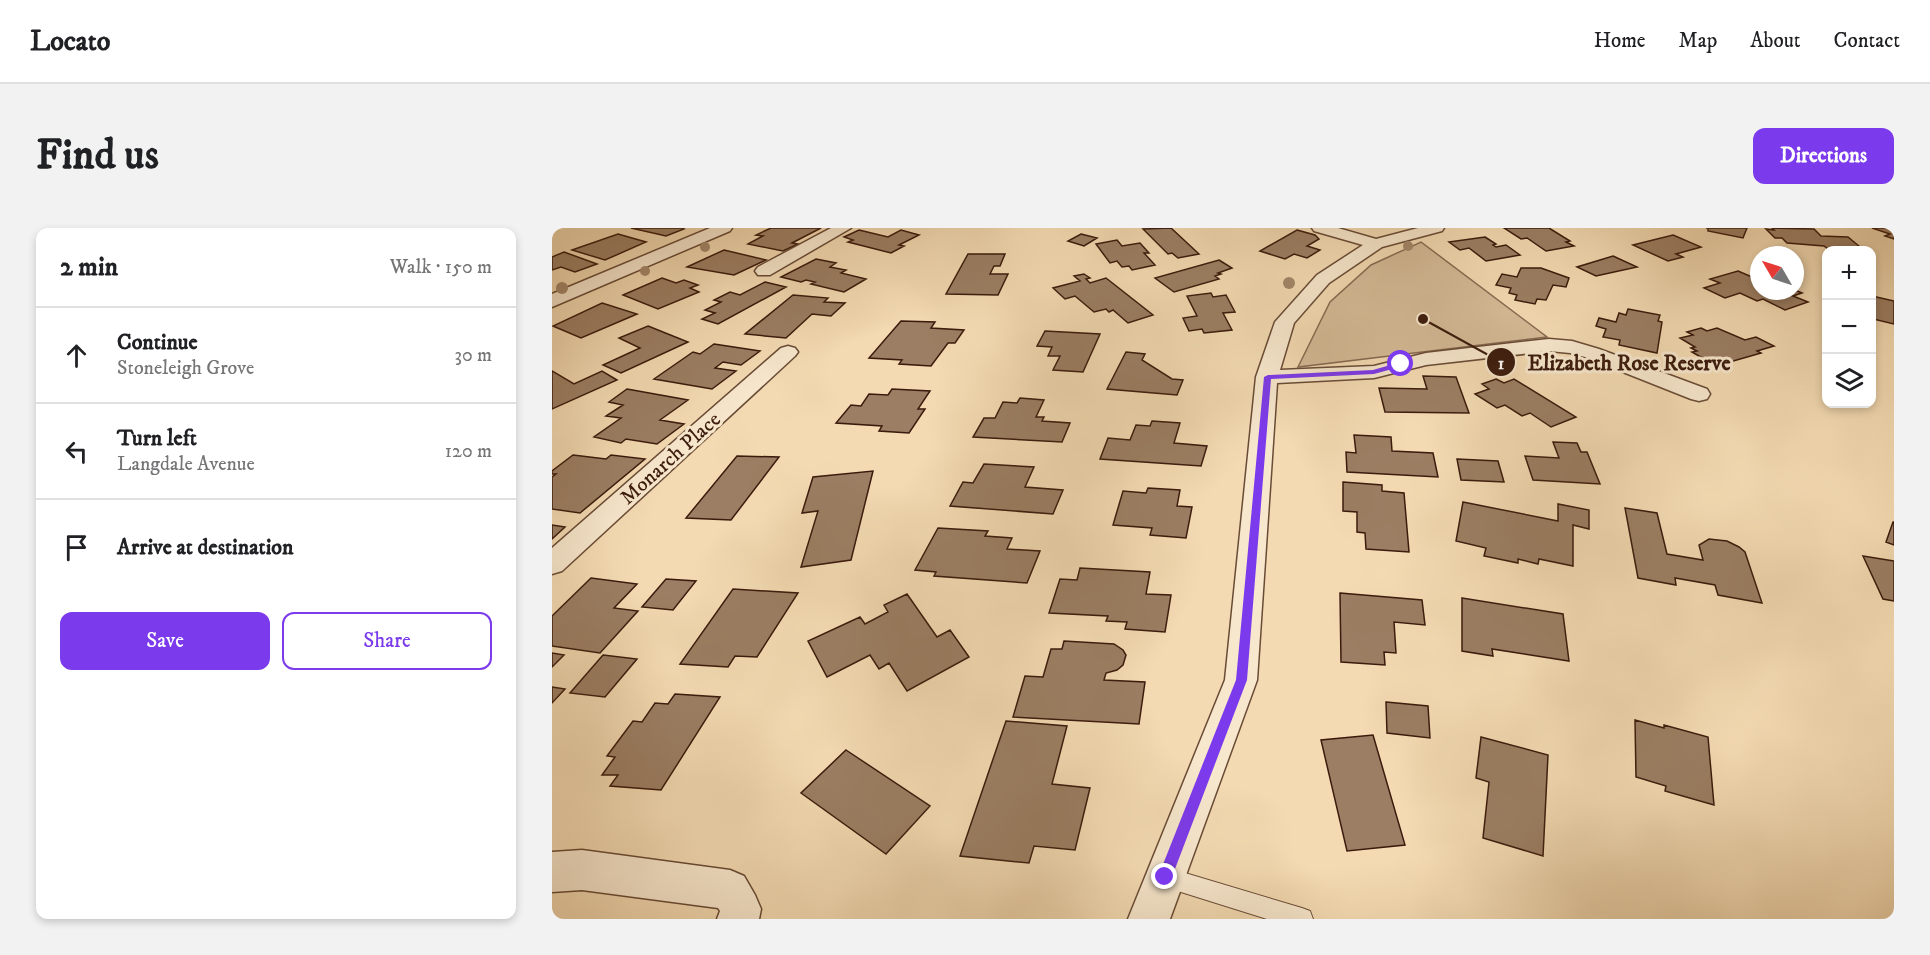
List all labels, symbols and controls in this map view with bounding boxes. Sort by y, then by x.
text: Locato [30,24,110,59]
text: Home [1594,28,1646,54]
text: Map [1679,28,1717,54]
text: About [1750,28,1801,54]
text: Contact [1834,28,1900,54]
button: Directions [1753,128,1894,184]
text: Find us [36,130,159,182]
north arrow [1750,246,1804,300]
map controls [1822,246,1876,408]
button: + [1822,246,1876,300]
text: 2 min [60,251,118,284]
text: Walk · 150 m [390,255,492,280]
button: − [1822,300,1876,354]
text: Continue [117,329,198,356]
icon: ahead [60,339,93,372]
callout: Elizabeth Rose Reserve [1486,342,1743,382]
text: 30 m [454,343,492,368]
route start [1387,350,1413,376]
text: Elizabeth Rose Reserve [1527,350,1731,377]
text: 1 [1498,353,1505,375]
button: layers [1822,354,1876,408]
text: Stoneleigh Grove [117,356,254,381]
street label: Monarch Place [615,407,727,511]
text: Turn left [117,425,197,452]
icon: left [60,435,93,468]
text: 120 m [445,439,492,464]
text: Langdale Avenue [117,452,255,477]
icon: arrive [60,531,93,564]
text: Arrive at destination [117,534,294,561]
button: Save [60,612,270,670]
button: Share [282,612,492,670]
route end [1151,863,1177,889]

